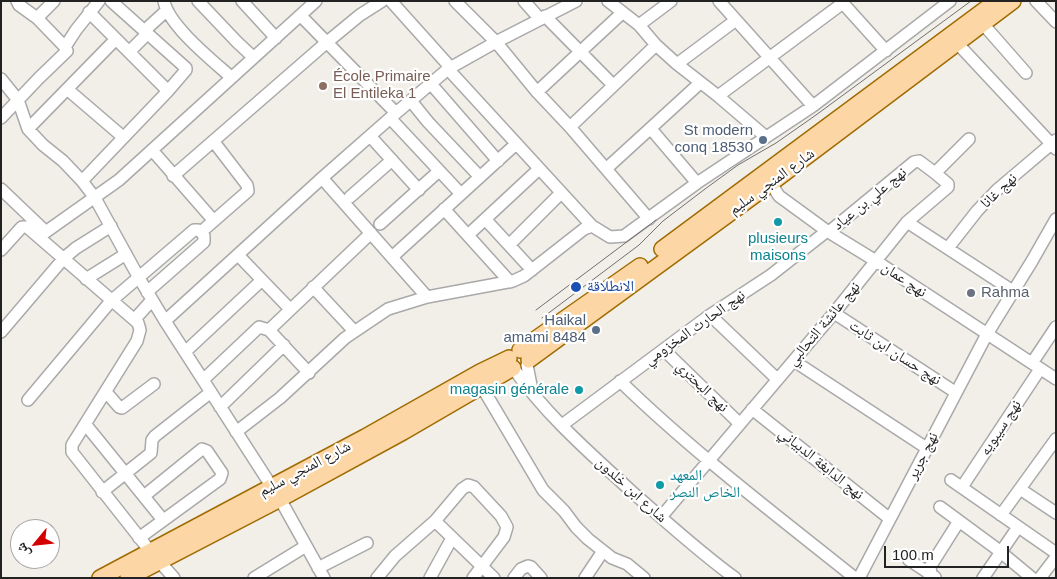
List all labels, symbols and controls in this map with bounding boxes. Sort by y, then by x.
place label: École Primaire El Entileka 1 [333,68,431,103]
marker: École Primaire El Entileka 1 [317,80,329,92]
place label: St modern conq 18530 [675,122,753,157]
marker: St modern conq 18530 [757,134,769,146]
street label: شارع المنجي سليم [726,145,818,219]
street label: نهج علي بن عياد [829,164,911,234]
street label: نهج غانا [977,170,1021,212]
marker: plusieurs maisons [772,216,784,228]
place label: plusieurs maisons [748,230,808,265]
street label: نهج عمان [878,258,930,302]
place label: الانطلاقة [587,278,634,296]
street label: نهج عائشة التحالبي [784,278,864,370]
marker: الانطلاقة [569,280,583,294]
place label: Rahma [981,284,1029,302]
street label: نهج الحارث المخزومي [641,286,749,370]
marker: Rahma [965,287,977,299]
place label: Haikal amami 8484 [503,312,586,347]
street label: نهج حسان ابن ثابت [846,317,944,389]
marker: Haikal amami 8484 [590,324,602,336]
street label: نهج البحتري [672,358,732,416]
place label: magasin générale [450,381,569,399]
marker: magasin générale [573,384,585,396]
street label: نهج سيبويه [976,397,1026,459]
street label: نهج الدابغة الدبياني [775,424,867,504]
street label: نهج جرير [903,429,943,483]
street label: شارع المنجي سليم [256,437,354,501]
street label: شارع ابن خلدون [592,453,670,527]
place label: المعهد الخاص النصر [670,467,740,502]
marker: المعهد الخاص النصر [654,479,666,491]
north arrow [10,519,60,569]
scale bar [887,536,1012,568]
text: ش [12,540,33,561]
text: 100 m [892,546,934,563]

